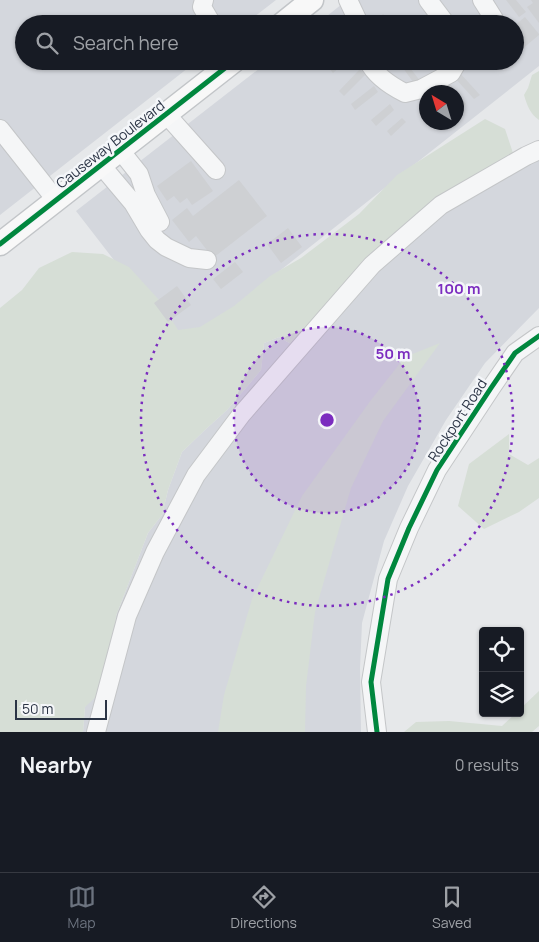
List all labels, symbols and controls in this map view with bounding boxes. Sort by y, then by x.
search box [15,15,524,70]
icon: search [33,29,61,57]
text: Search here [73,30,179,56]
north arrow [419,85,464,130]
street label: Causeway Boulevard [52,95,168,193]
text: 100 m [438,278,480,299]
text: 50 m [375,343,411,364]
street label: Rockport Road [423,375,491,465]
centre of rings [318,411,336,429]
map controls [479,627,524,717]
button: locate [479,627,524,672]
button: layers [479,672,524,717]
scale bar [15,697,108,720]
text: 50 m [22,699,53,718]
text: Nearby [20,751,92,779]
text: 0 results [455,754,519,776]
tab: Map [68,883,96,932]
tab: Directions [231,883,297,932]
tab: Saved [432,883,471,932]

